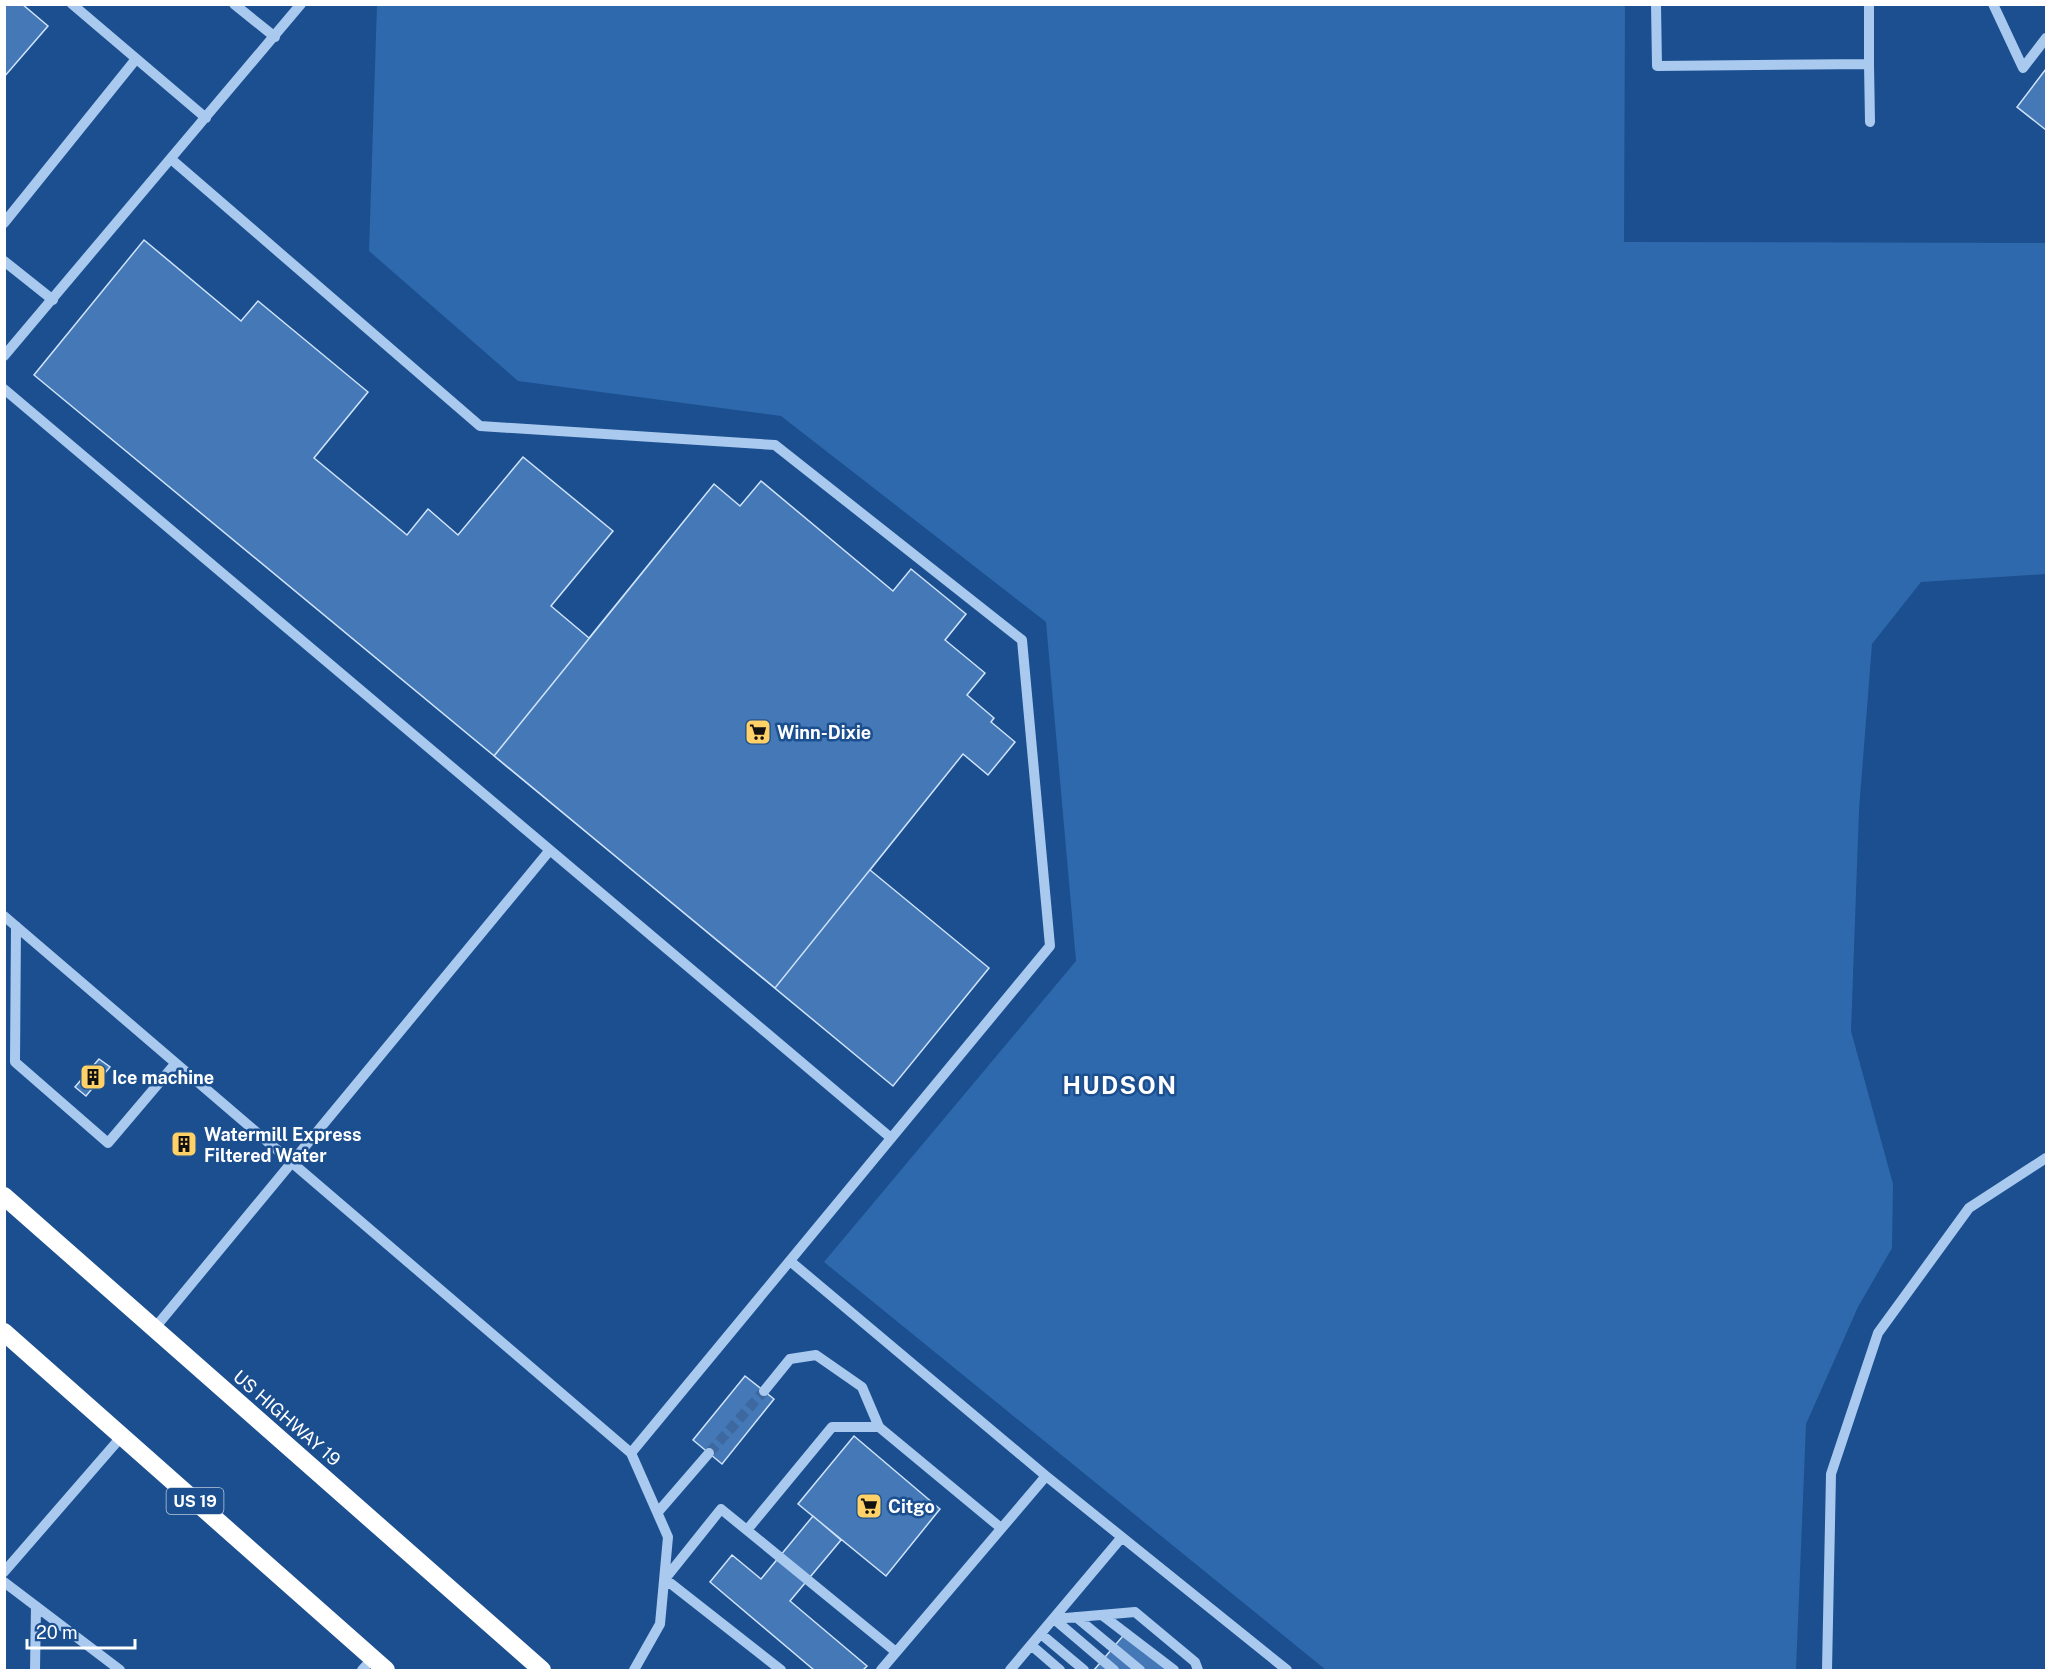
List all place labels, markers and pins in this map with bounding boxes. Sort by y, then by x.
supermarket icon: Winn-Dixie [743,717,773,747]
place label: Winn-Dixie [777,722,871,743]
building icon: Ice machine [78,1062,108,1092]
place label: Ice machine [112,1067,214,1088]
place label: Watermill Express Filtered Water [204,1124,361,1166]
building icon: Watermill Express Filtered Water [169,1129,199,1159]
supermarket icon: Citgo [854,1491,884,1521]
place label: Citgo [888,1496,935,1517]

